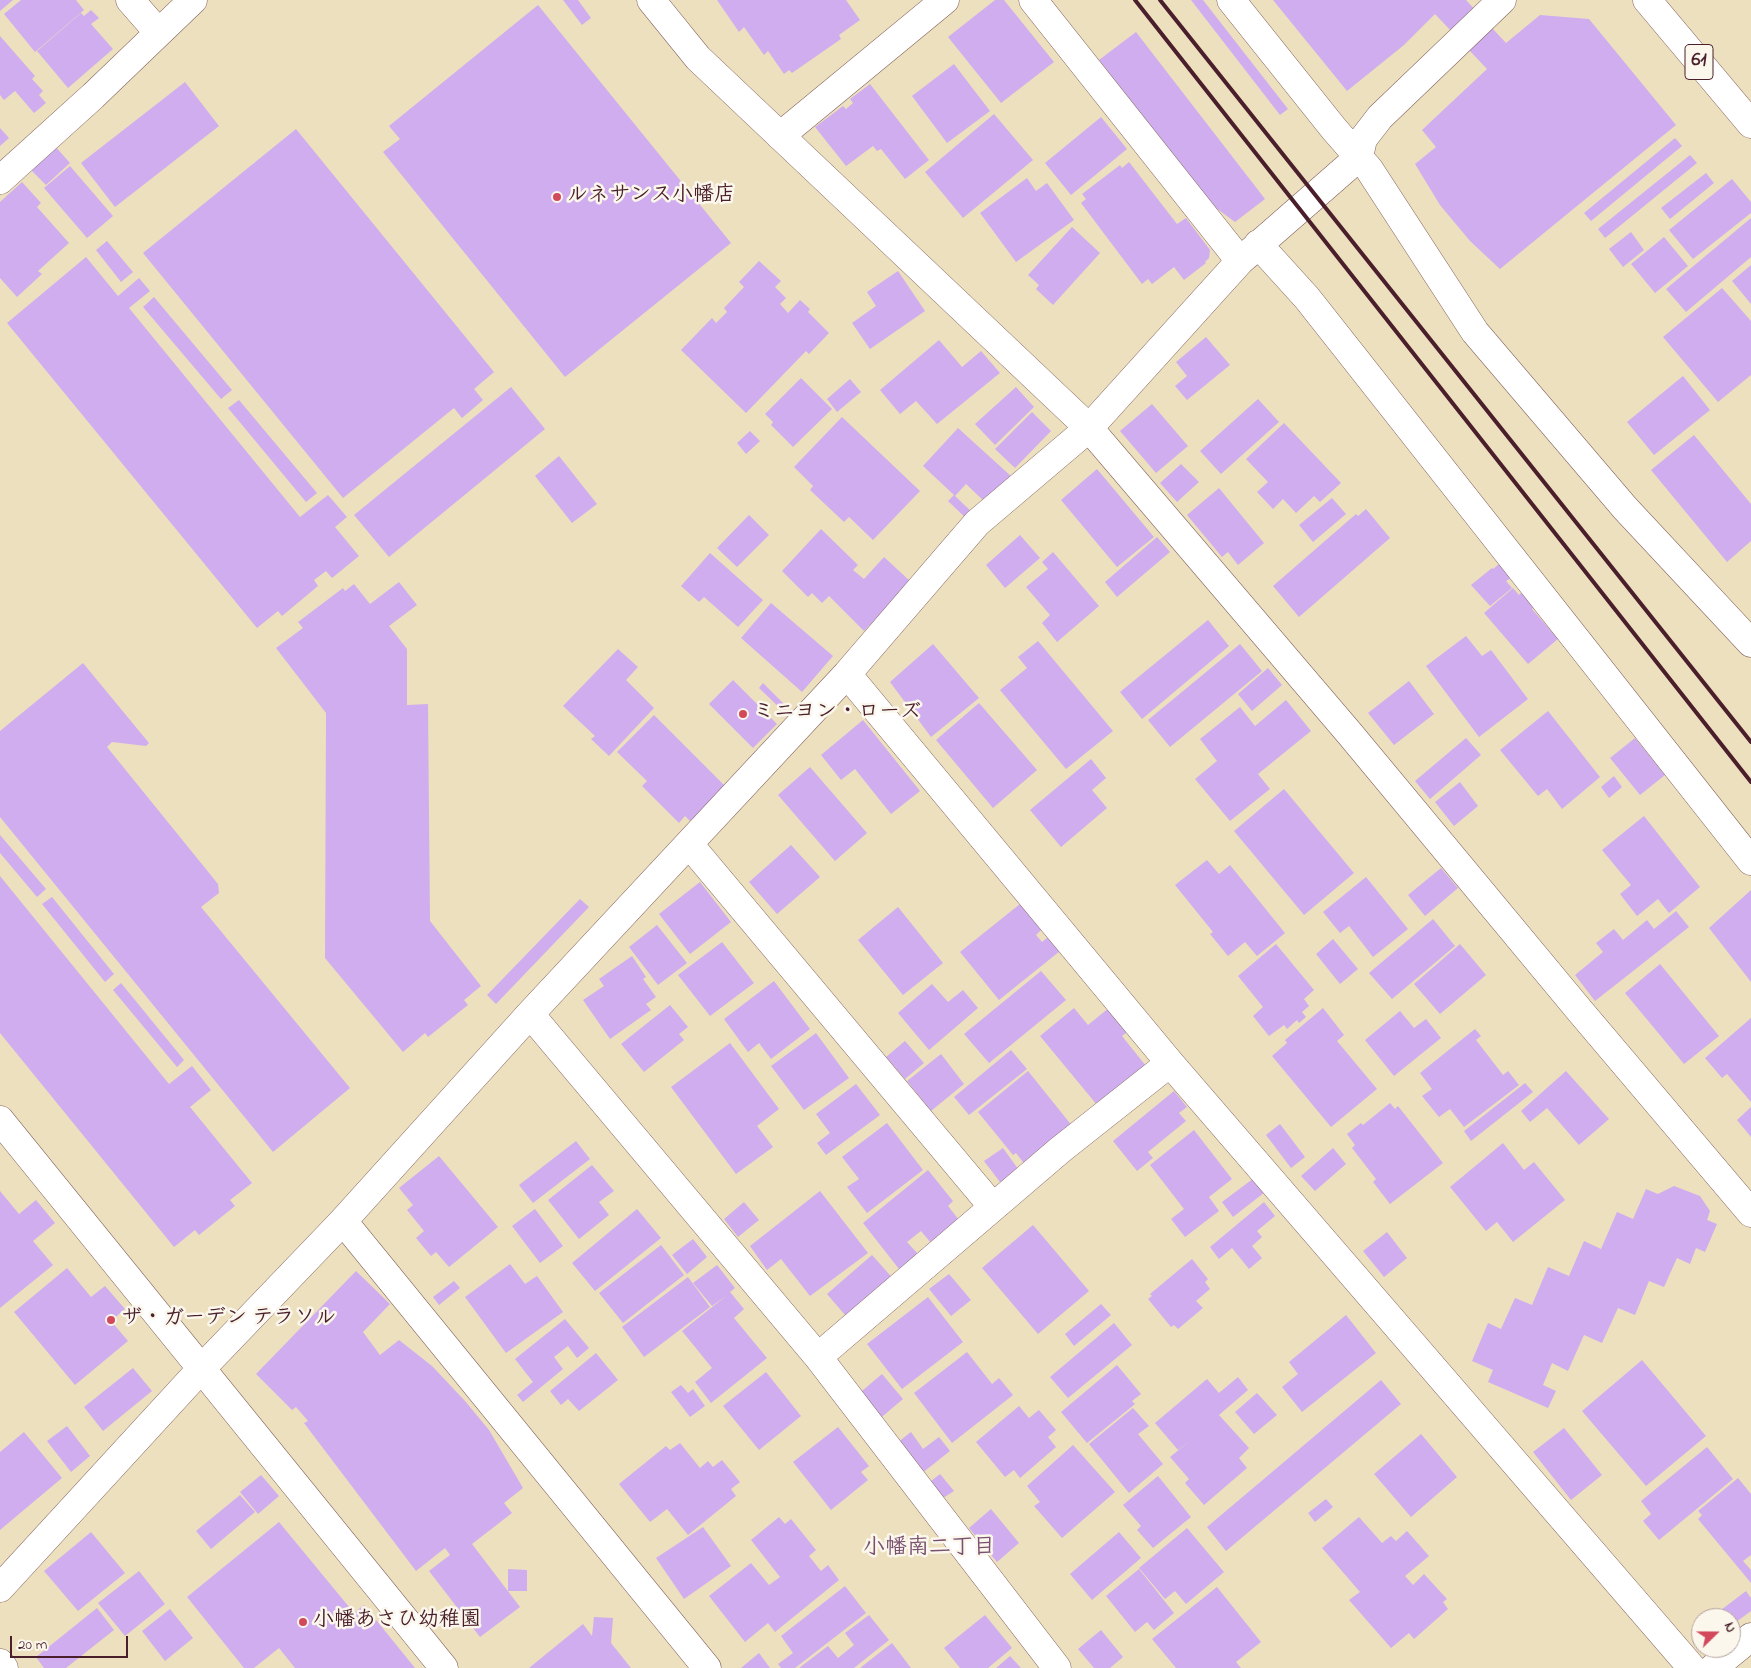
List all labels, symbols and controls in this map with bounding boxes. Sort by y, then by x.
road number: 61 [1685,44,1713,80]
place label: ルネサンス小幡店 [567,184,735,210]
marker: ルネサンス小幡店 [551,191,563,203]
place label: ミニヨン・ローズ [753,701,921,727]
marker: ミニヨン・ローズ [737,708,749,720]
place label: ザ・ガーデン テラソル [121,1307,336,1333]
marker: ザ・ガーデン テラソル [105,1314,117,1326]
district label: 小幡南二丁目 [863,1536,995,1562]
north arrow [1691,1608,1741,1658]
place label: 小幡あさひ幼稚園 [313,1609,481,1635]
marker: 小幡あさひ幼稚園 [297,1616,309,1628]
text: N [1718,1619,1741,1636]
scale bar [12,1626,130,1658]
text: 20 m [18,1634,47,1656]

